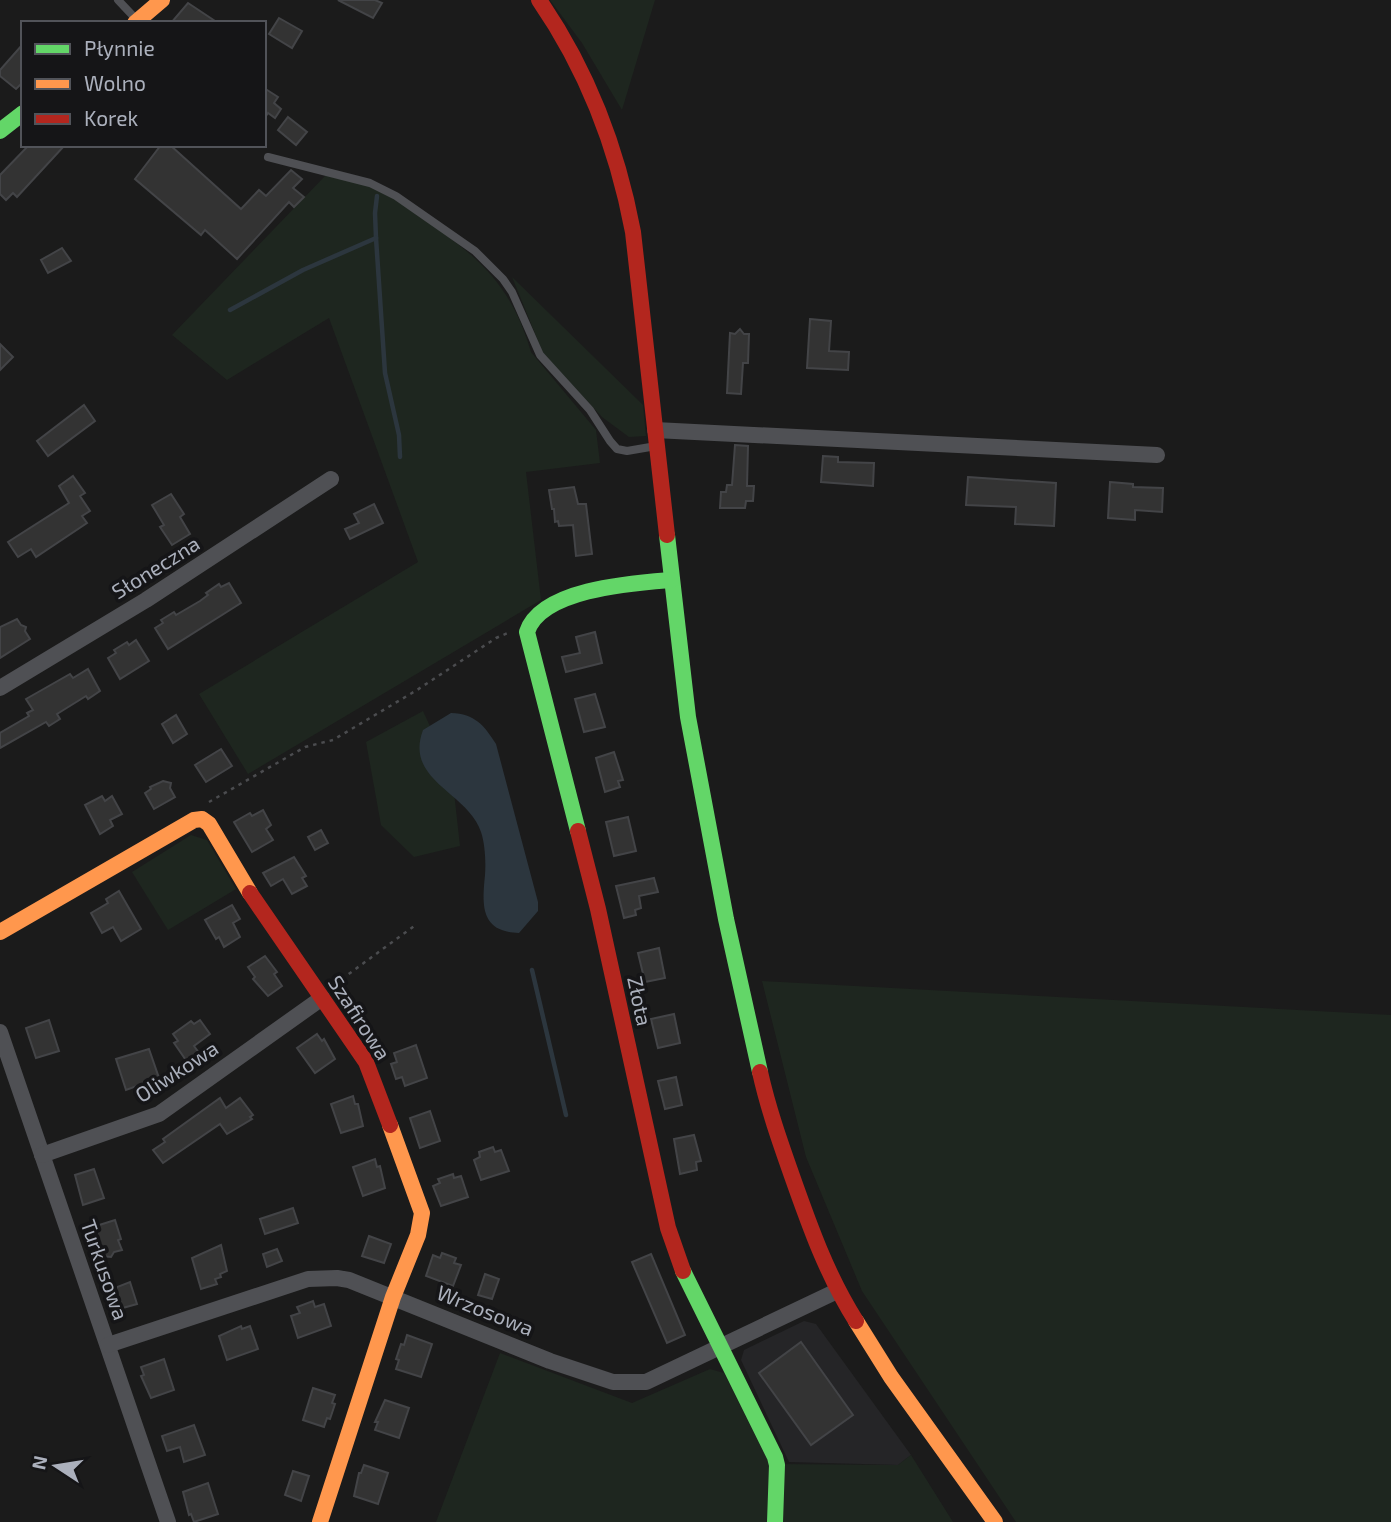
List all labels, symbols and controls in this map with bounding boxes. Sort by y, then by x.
legend [21,21,266,147]
text: Płynnie [84,35,155,60]
text: Wolno [84,70,146,95]
text: Korek [84,105,138,130]
street label: Słoneczna [107,530,204,604]
street label: Szafirowa [324,970,397,1064]
street label: Złota [623,974,658,1028]
street label: Oliwkowa [130,1035,222,1107]
street label: Turkusowa [77,1216,134,1323]
street label: Wrzosowa [434,1279,538,1340]
north arrow [21,1431,91,1501]
text: N [26,1453,52,1471]

